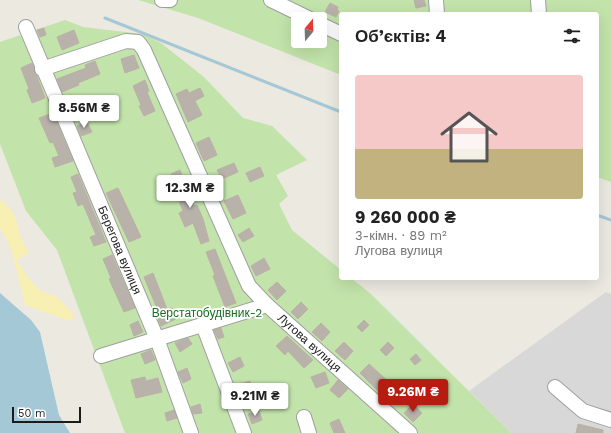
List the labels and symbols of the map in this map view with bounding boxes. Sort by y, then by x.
north arrow [291,12,327,48]
pin: 8.56M ₴ [47,95,121,129]
pin: 12.3M ₴ [153,175,227,209]
street label: Берегова вулиця [95,204,144,297]
park label: Верстатобудівник-2 [152,306,262,320]
street label: Лугова вулиця [275,311,344,375]
pin: 9.26M ₴ [376,379,450,413]
pin: 9.21M ₴ [218,383,292,417]
scale bar [12,405,81,424]

